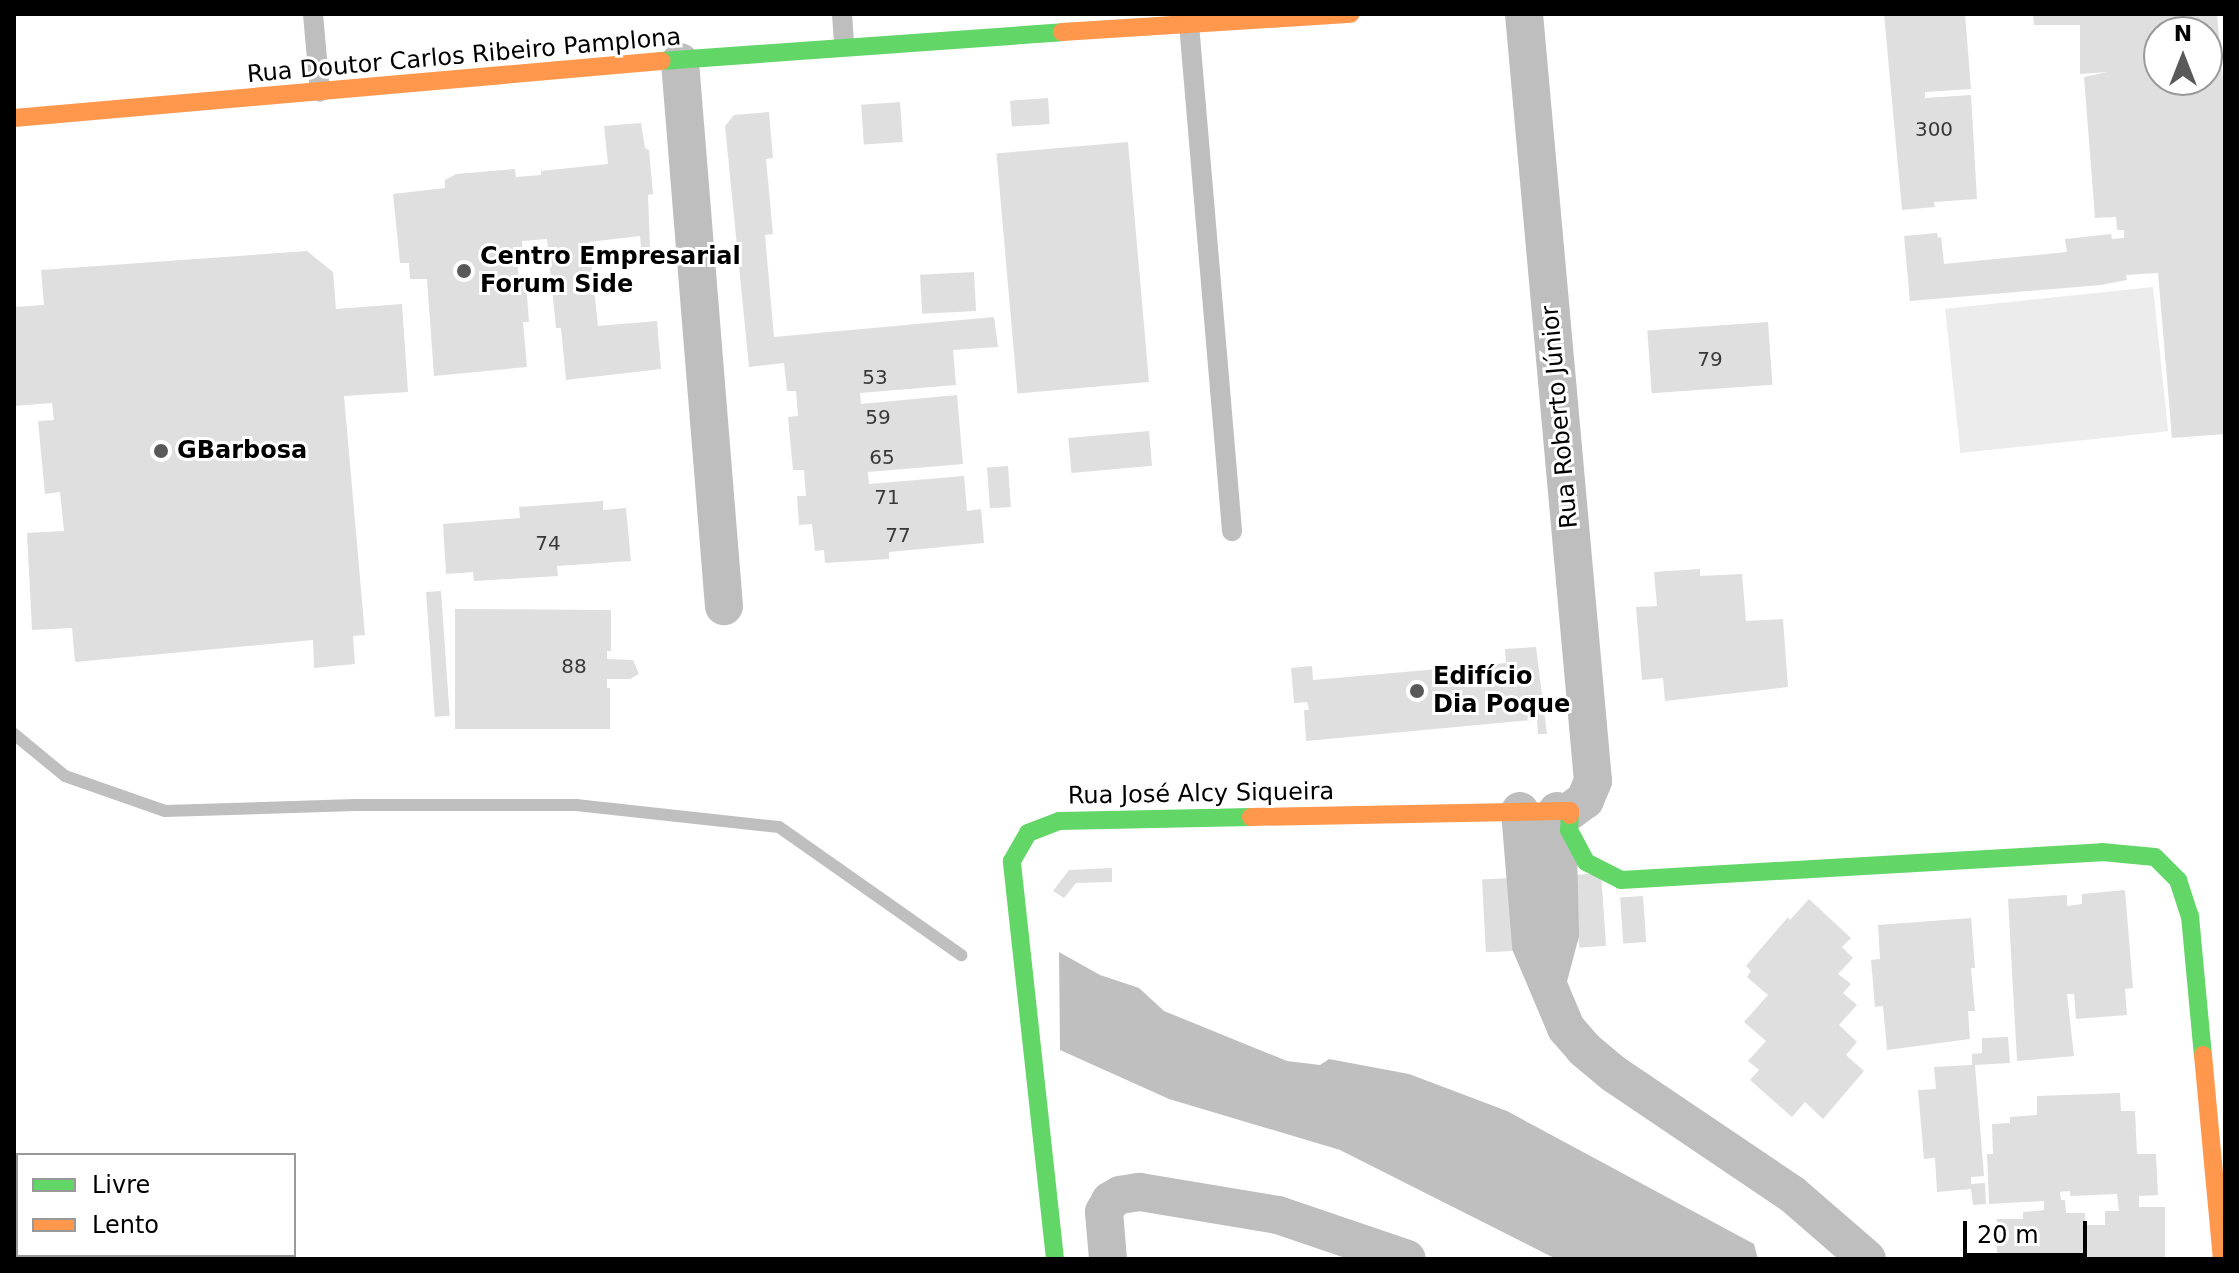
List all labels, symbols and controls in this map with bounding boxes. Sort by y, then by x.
north arrow [2143,16,2223,96]
text: N [2174,21,2192,46]
street label: Rua Doutor Carlos Ribeiro Pamplona [246,23,682,89]
house number: 300 [1915,117,1953,141]
place label: Centro Empresarial Forum Side [480,243,741,299]
marker: Centro Empresarial Forum Side [455,262,473,280]
street label: Rua Roberto Júnior [1536,304,1584,530]
house number: 79 [1697,347,1723,371]
house number: 53 [862,365,888,389]
house number: 59 [865,405,891,429]
place label: GBarbosa [177,437,307,465]
marker: GBarbosa [152,442,170,460]
house number: 65 [869,445,895,469]
house number: 71 [874,485,900,509]
house number: 77 [885,523,911,547]
house number: 74 [535,531,561,555]
house number: 88 [561,654,587,678]
place label: Edifício Dia Poque [1433,663,1570,719]
marker: Edifício Dia Poque [1408,682,1426,700]
street label: Rua José Alcy Siqueira [1068,777,1334,811]
legend [16,1153,296,1257]
text: Livre [92,1171,150,1199]
scale bar [1967,1205,2091,1255]
text: Lento [92,1211,159,1239]
text: 20 m [1977,1221,2039,1249]

